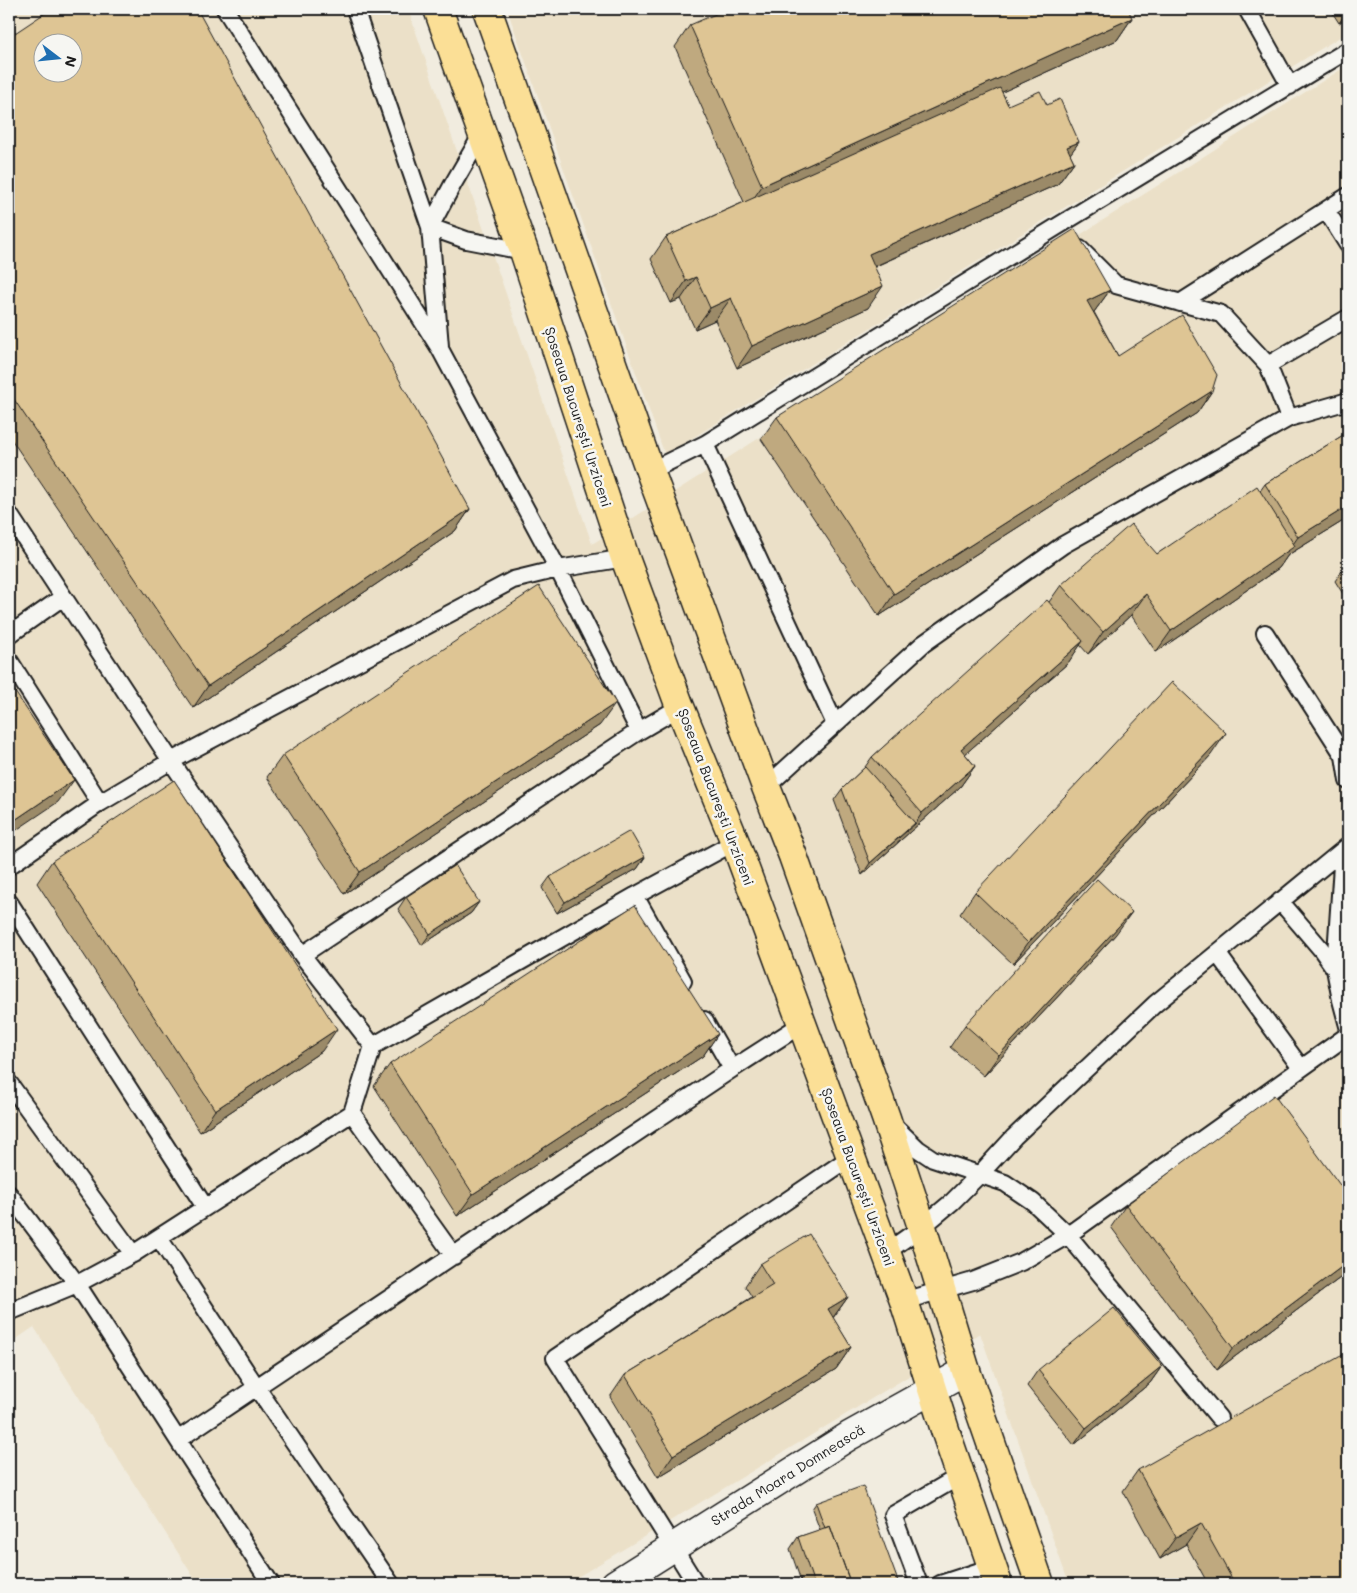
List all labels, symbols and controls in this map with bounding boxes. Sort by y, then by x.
north arrow [32,32,82,82]
text: N [60,54,82,69]
street label: Șoseaua București Urziceni [540,324,617,509]
street label: Șoseaua București Urziceni [674,706,759,888]
street label: Șoseaua București Urziceni [817,1085,900,1269]
street label: Strada Moara Domnească [707,1419,868,1530]

